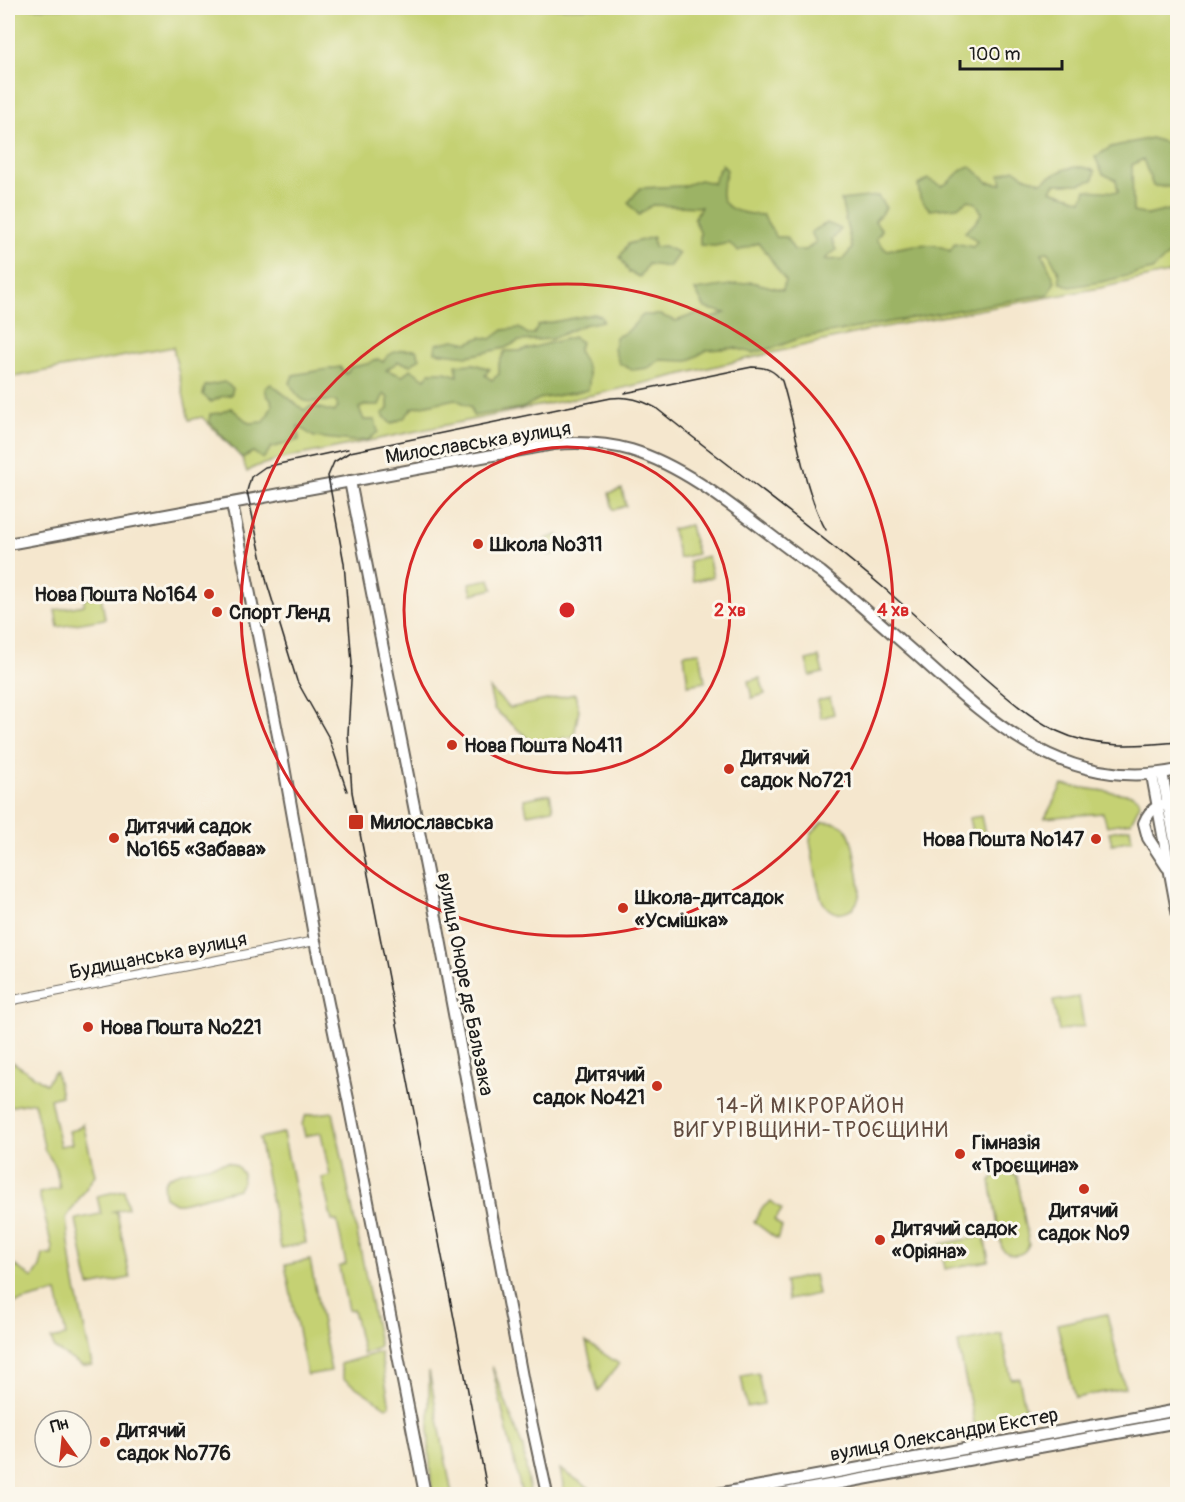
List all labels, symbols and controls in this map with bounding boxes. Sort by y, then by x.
scale bar [960,33,1062,71]
text: 100 m [969,43,1021,66]
street label: Милославська вулиця [384,415,573,470]
place label: Школа №311 [489,532,603,557]
marker: Школа №311 [471,537,485,551]
place label: Нова Пошта №164 [34,582,197,607]
marker: Нова Пошта №164 [202,587,216,601]
text: 2 хв [714,599,746,622]
text: 4 хв [877,599,909,622]
place label: Спорт Ленд [229,600,331,625]
centre of rings [557,600,577,620]
marker: Спорт Ленд [210,605,224,619]
place label: Нова Пошта №411 [464,733,623,758]
marker: Нова Пошта №411 [445,738,459,752]
place label: Дитячий садок №721 [740,745,852,793]
marker: Дитячий садок №721 [722,762,736,776]
place label: Милославська [370,810,493,835]
marker: Милославська [347,813,365,831]
place label: Дитячий садок №165 «Забава» [125,814,266,862]
place label: Нова Пошта №147 [922,827,1084,852]
marker: Дитячий садок №165 «Забава» [107,831,121,845]
marker: Нова Пошта №147 [1089,832,1103,846]
street label: вулиця Оноре де Бальзака [432,870,499,1098]
place label: Школа-дитсадок «Усмішка» [634,885,784,933]
marker: Школа-дитсадок «Усмішка» [616,901,630,915]
street label: Будищанська вулиця [67,926,249,985]
place label: Нова Пошта №221 [100,1015,262,1040]
marker: Нова Пошта №221 [81,1020,95,1034]
place label: Дитячий садок №421 [532,1062,645,1110]
marker: Дитячий садок №421 [650,1079,664,1093]
district label: 14-Й МІКРОРАЙОН ВИГУРІВЩИНИ-ТРОЄЩИНИ [673,1093,949,1144]
place label: Гімназія «Троєщина» [972,1130,1079,1178]
marker: Гімназія «Троєщина» [953,1147,967,1161]
marker: Дитячий садок №9 [1077,1182,1091,1196]
place label: Дитячий садок №9 [1037,1198,1130,1246]
place label: Дитячий садок «Оріяна» [891,1216,1018,1264]
marker: Дитячий садок «Оріяна» [873,1233,887,1247]
street label: вулиця Олександри Екстер [828,1402,1060,1467]
north arrow [33,1409,93,1469]
text: Пн [48,1414,70,1437]
place label: Дитячий садок №776 [116,1418,231,1466]
marker: Дитячий садок №776 [98,1435,112,1449]

